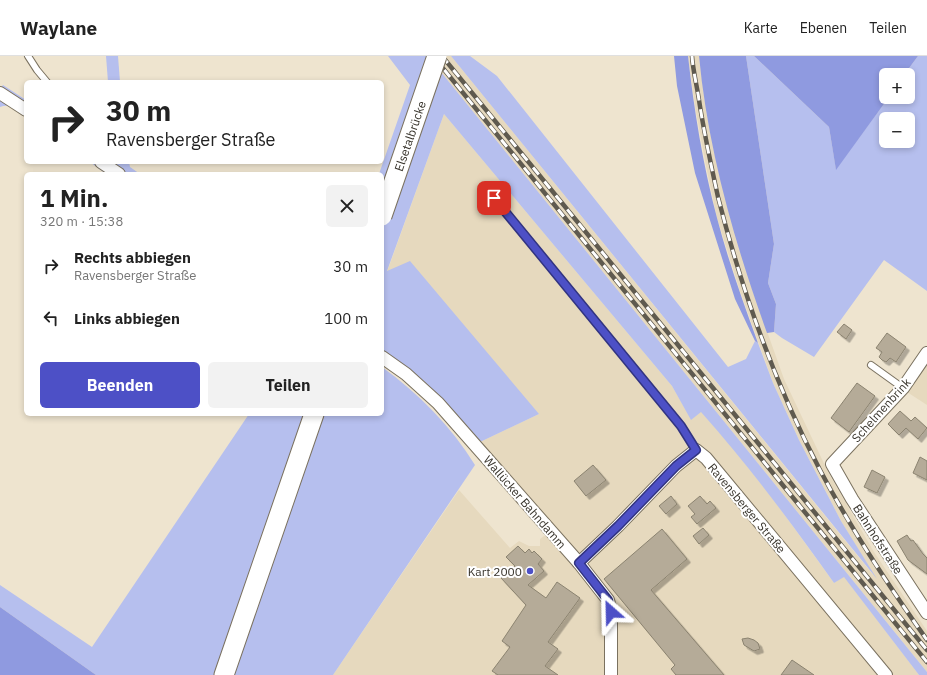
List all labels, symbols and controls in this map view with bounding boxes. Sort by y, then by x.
text: Waylane [20,16,97,40]
text: Karte [744,19,778,37]
text: Ebenen [800,19,847,37]
text: Teilen [869,19,907,37]
map controls [879,68,915,148]
button: + [879,68,915,104]
text: 30 m [106,92,171,129]
icon: right [40,96,92,148]
street label: Elsetalbrücke [391,98,429,173]
button: − [879,112,915,148]
text: Ravensberger Straße [106,128,275,151]
pin [477,181,511,215]
text: 1 Min. [40,182,108,214]
button: close [326,185,368,227]
icon: arrive [483,187,505,209]
text: 320 m · 15:38 [40,213,123,230]
text: Rechts abbiegen [74,248,191,267]
icon: right [40,255,62,277]
text: 30 m [333,257,368,276]
text: Ravensberger Straße [74,267,196,284]
icon: left [40,307,62,329]
text: Links abbiegen [74,309,180,328]
text: 100 m [324,309,368,328]
button: Beenden [40,362,200,408]
button: Teilen [208,362,368,408]
street label: Schelmenbrink [848,374,914,445]
street label: Wallücker Bahndamm [480,452,570,552]
street label: Ravensberger Straße [705,460,789,556]
street label: Bahnhofstraße [850,501,906,577]
place label: Kart 2000 [468,564,522,579]
marker: Kart 2000 [525,566,535,576]
position arrow [590,591,632,633]

